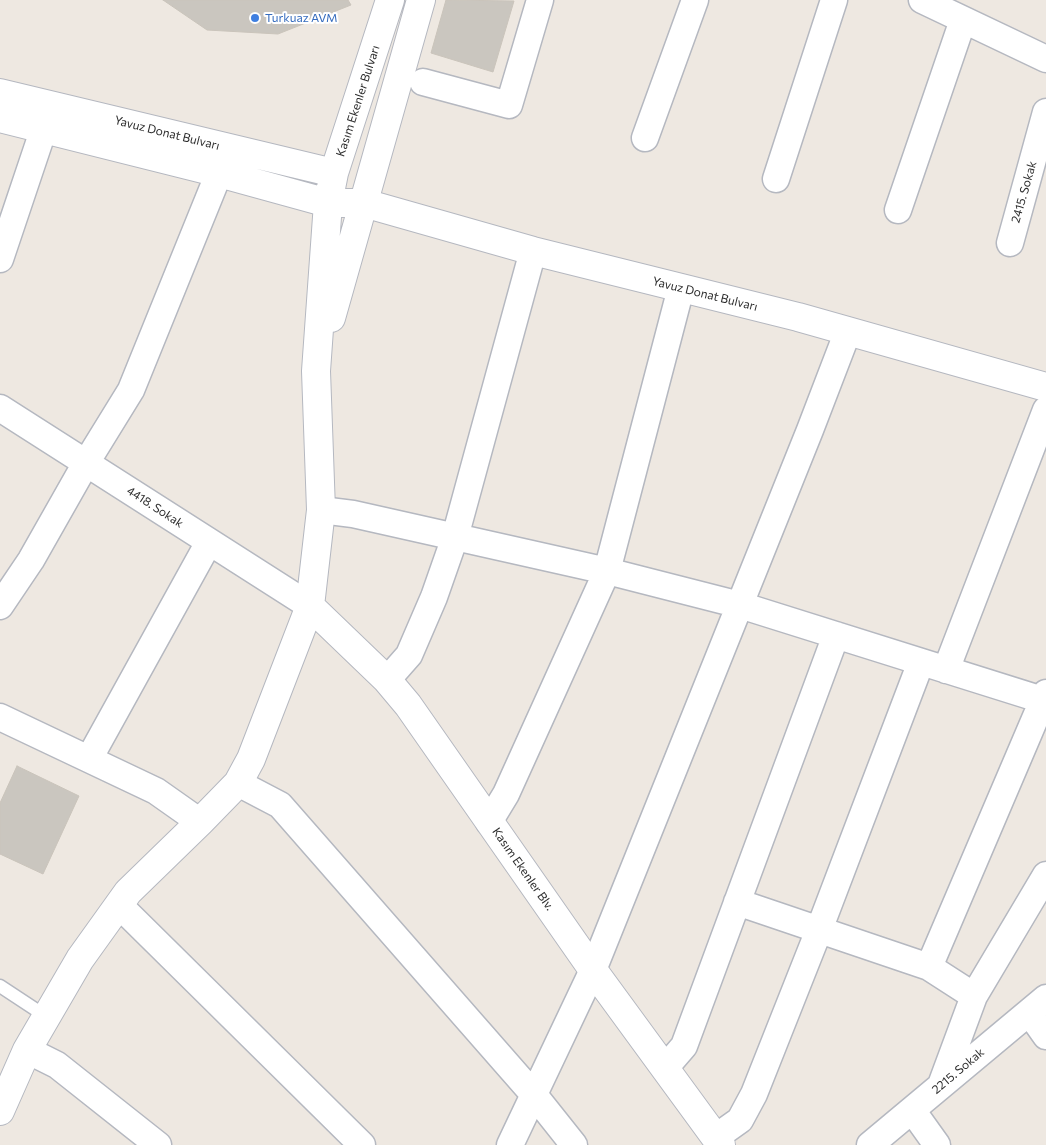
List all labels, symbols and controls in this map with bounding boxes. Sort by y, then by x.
place label: Turkuaz AVM [265,11,338,25]
marker: Turkuaz AVM [249,12,261,24]
street label: Kasım Ekenler Bulvarı [333,43,383,159]
street label: Yavuz Donat Bulvarı [113,113,221,153]
street label: 2415. Sokak [1008,159,1040,225]
street label: Yavuz Donat Bulvarı [651,274,759,314]
street label: 4418. Sokak [124,483,186,531]
street label: Kasım Ekenler Blv. [489,825,557,913]
street label: 2215. Sokak [929,1045,987,1097]

